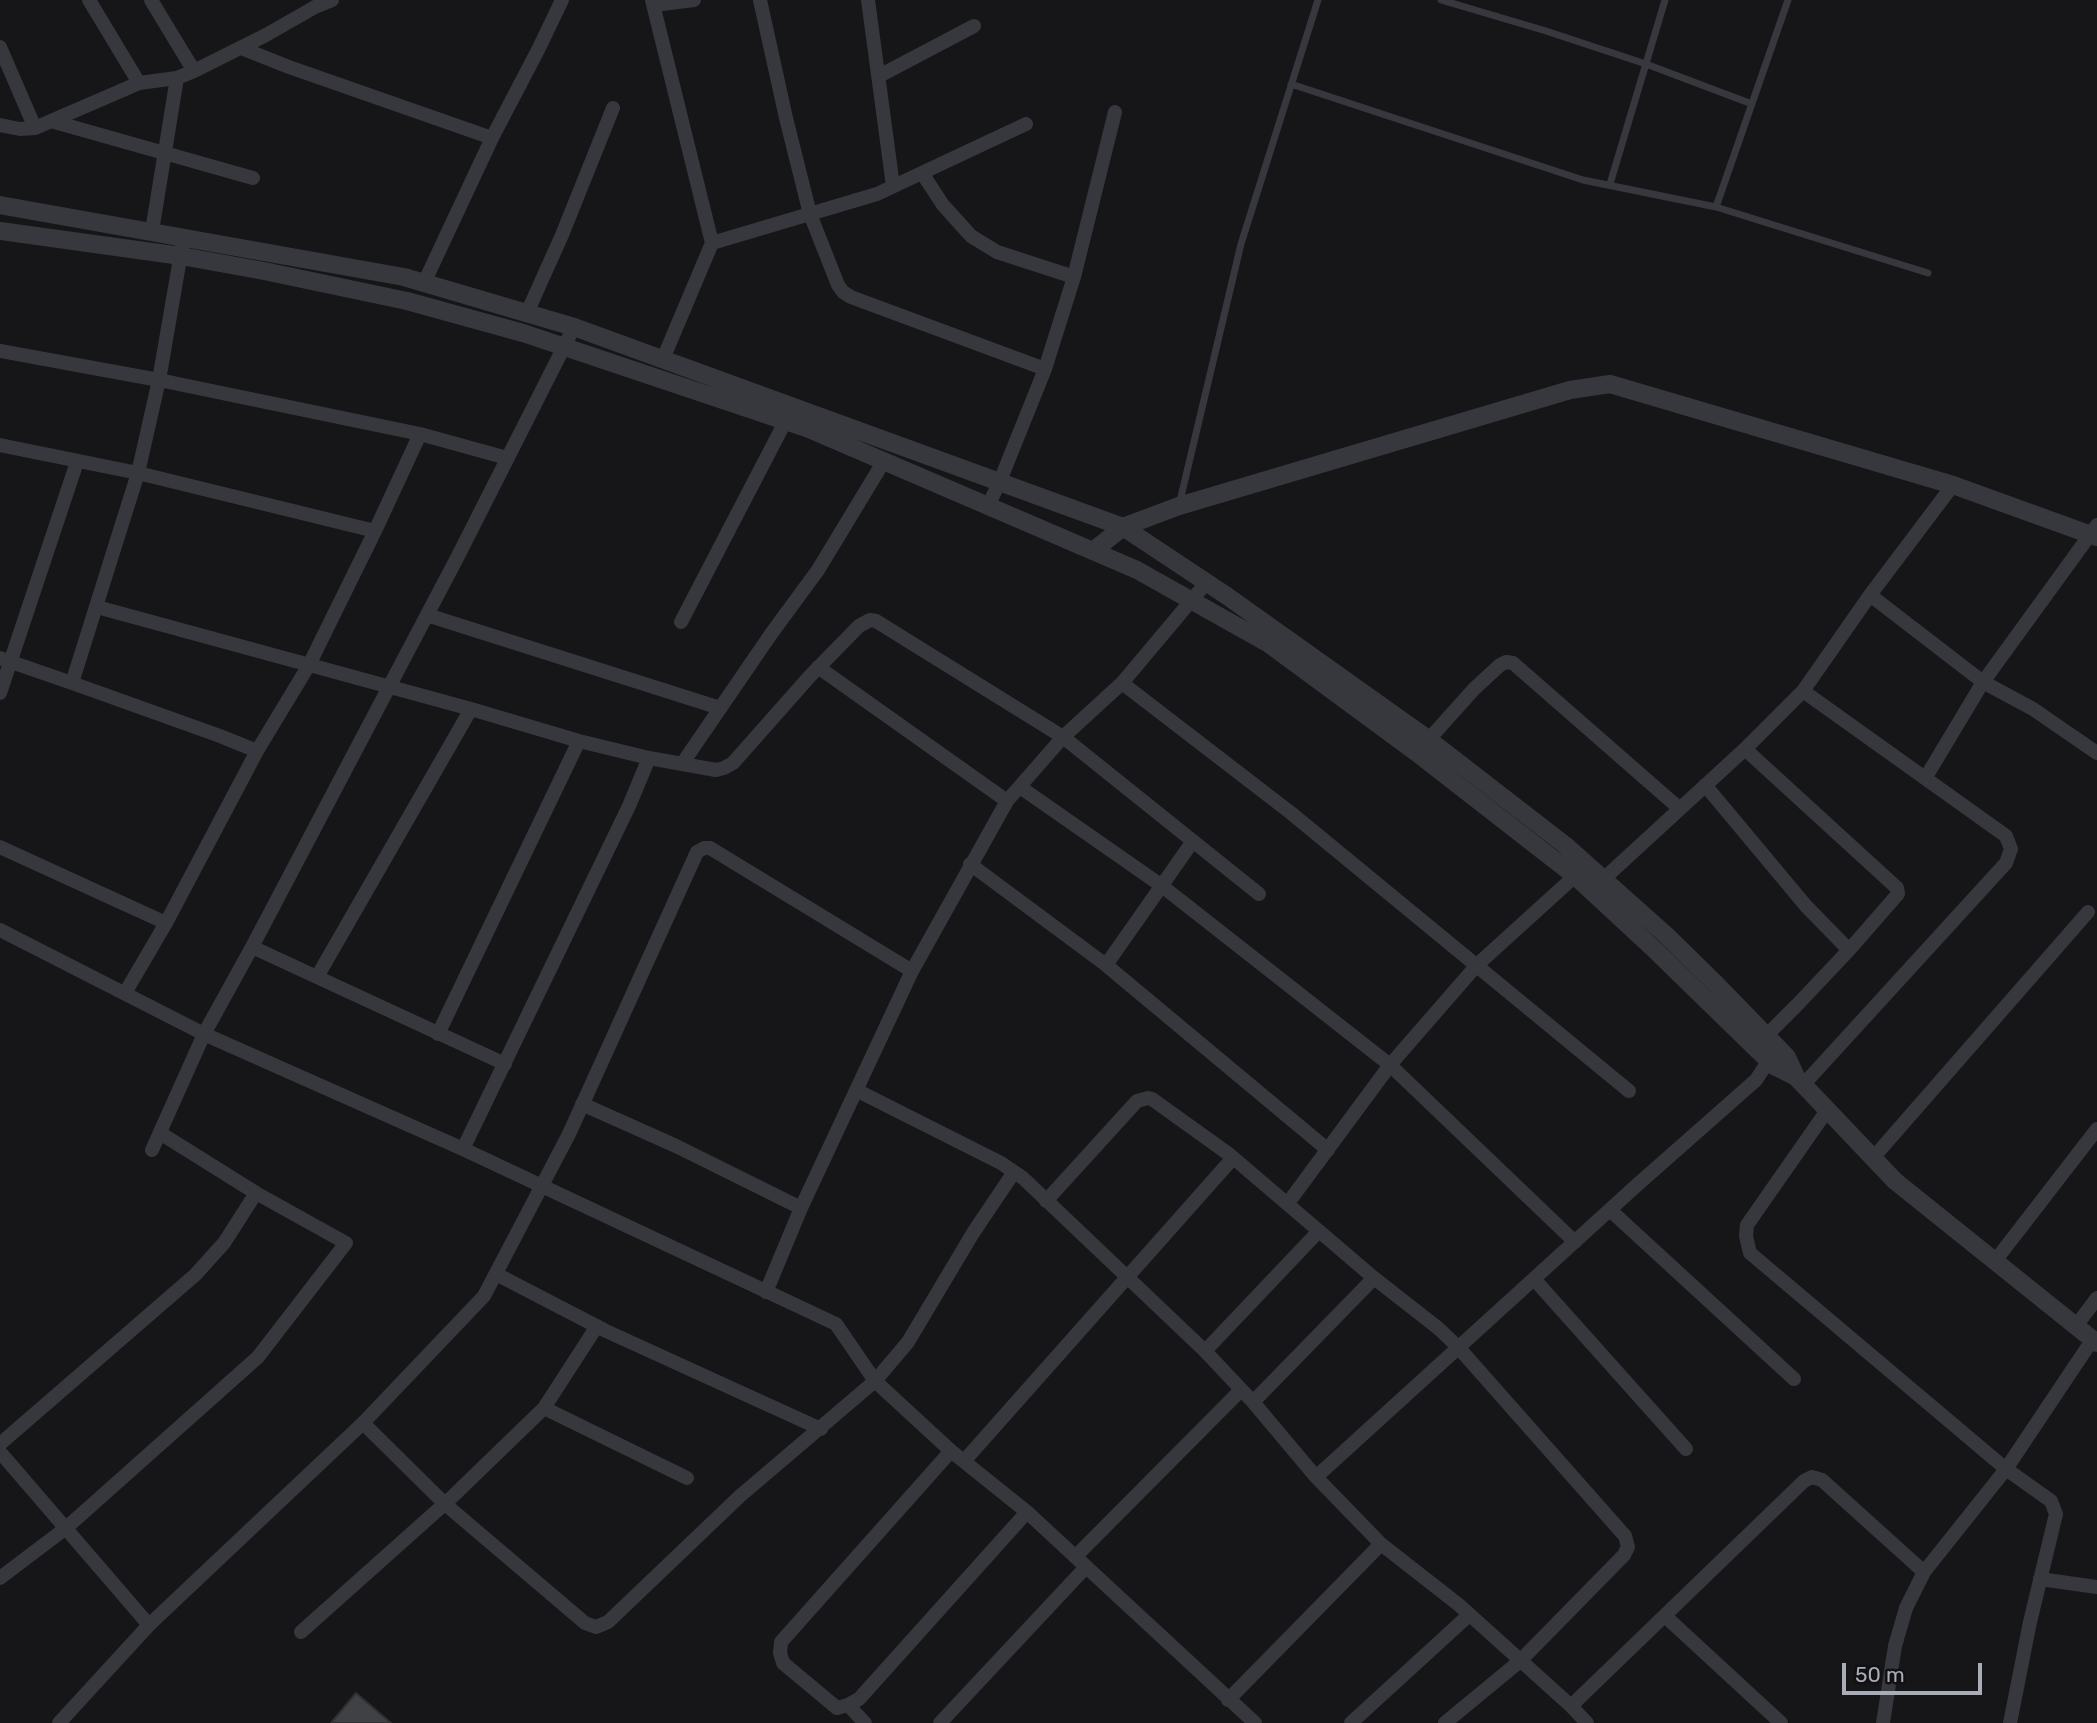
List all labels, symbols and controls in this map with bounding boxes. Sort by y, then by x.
scale bar [1845,1650,1985,1694]
text: 50 m [1855,1662,1905,1687]

